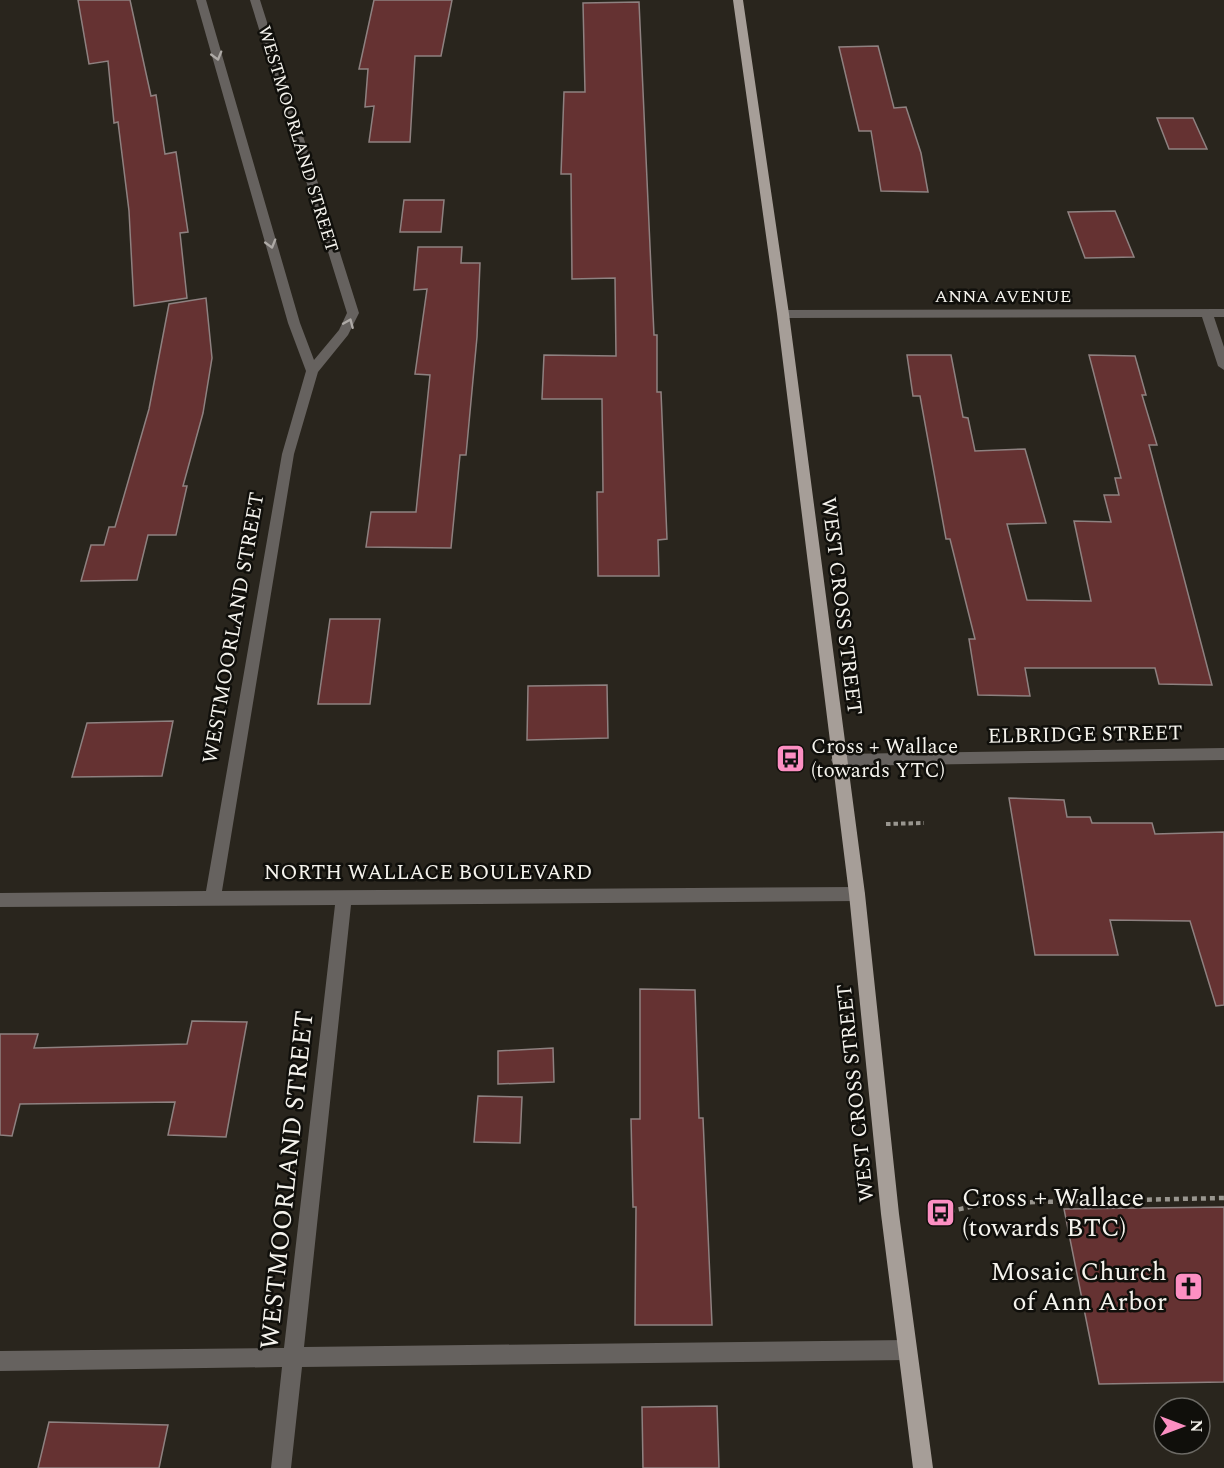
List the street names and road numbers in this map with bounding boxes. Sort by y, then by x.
street label: WESTMOORLAND STREET [251,22,345,256]
street label: ANNA AVENUE [935,283,1071,310]
street label: WESTMOORLAND STREET [194,490,274,766]
street label: WEST CROSS STREET [812,495,870,717]
street label: ELBRIDGE STREET [987,717,1183,753]
street label: NORTH WALLACE BOULEVARD [264,857,592,889]
street label: WEST CROSS STREET [829,982,883,1204]
street label: WESTMOORLAND STREET [249,1009,325,1351]

